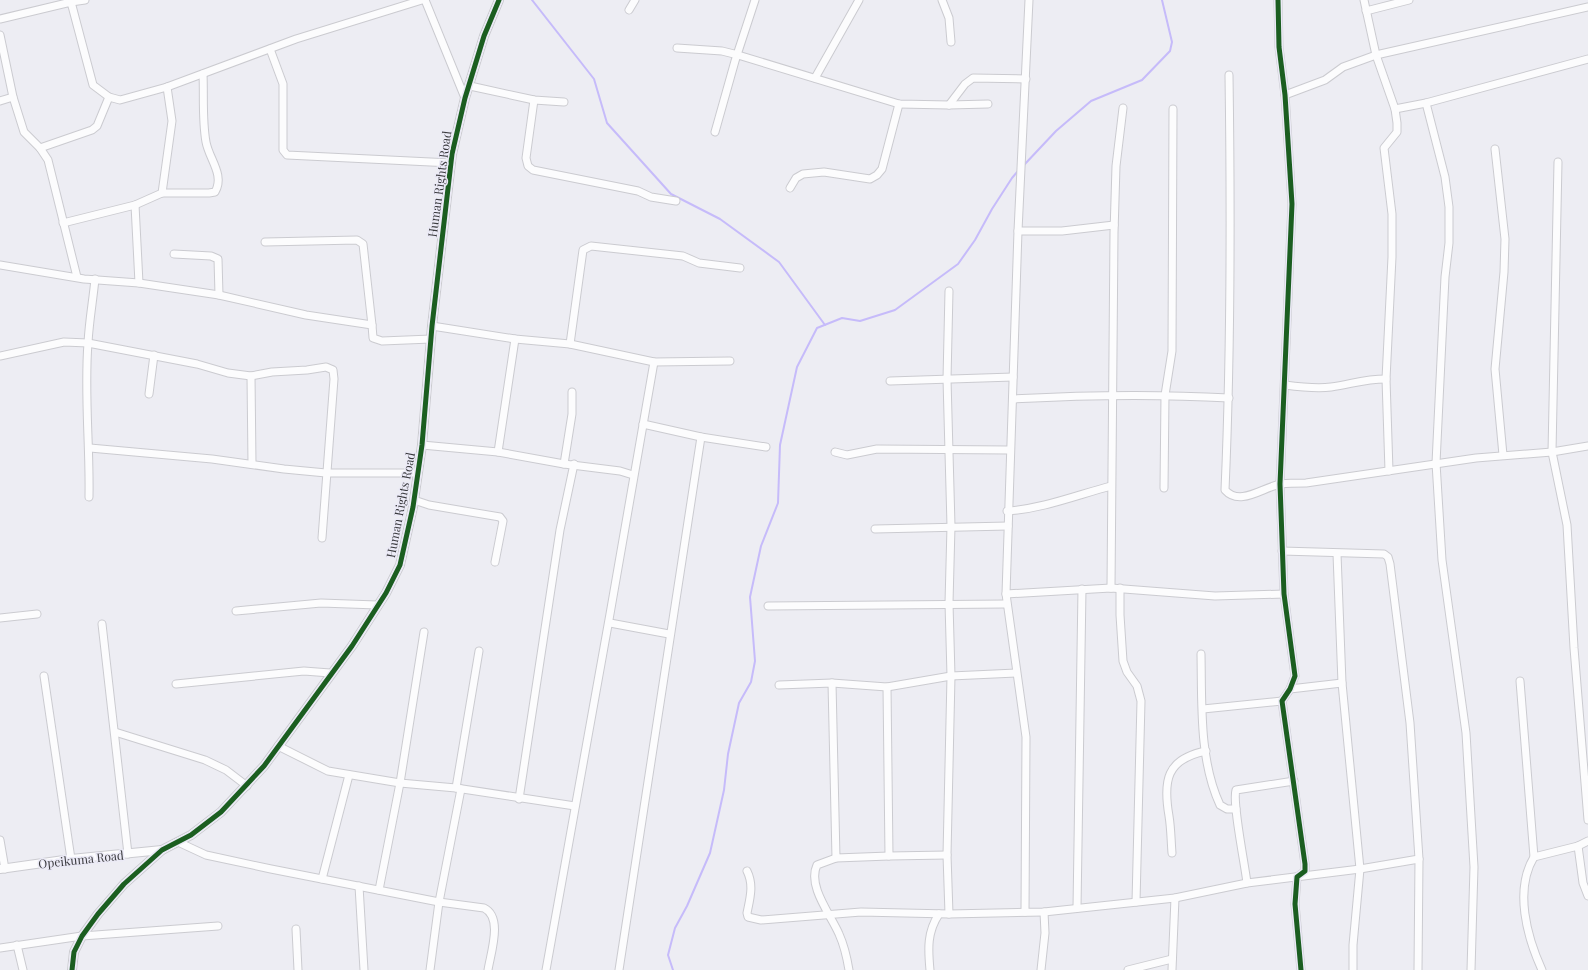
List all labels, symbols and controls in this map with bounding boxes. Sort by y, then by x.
street label: Human Rights Road [424,130,454,238]
street label: Human Rights Road [382,451,418,559]
street label: Opeikuma Road [37,847,125,871]

